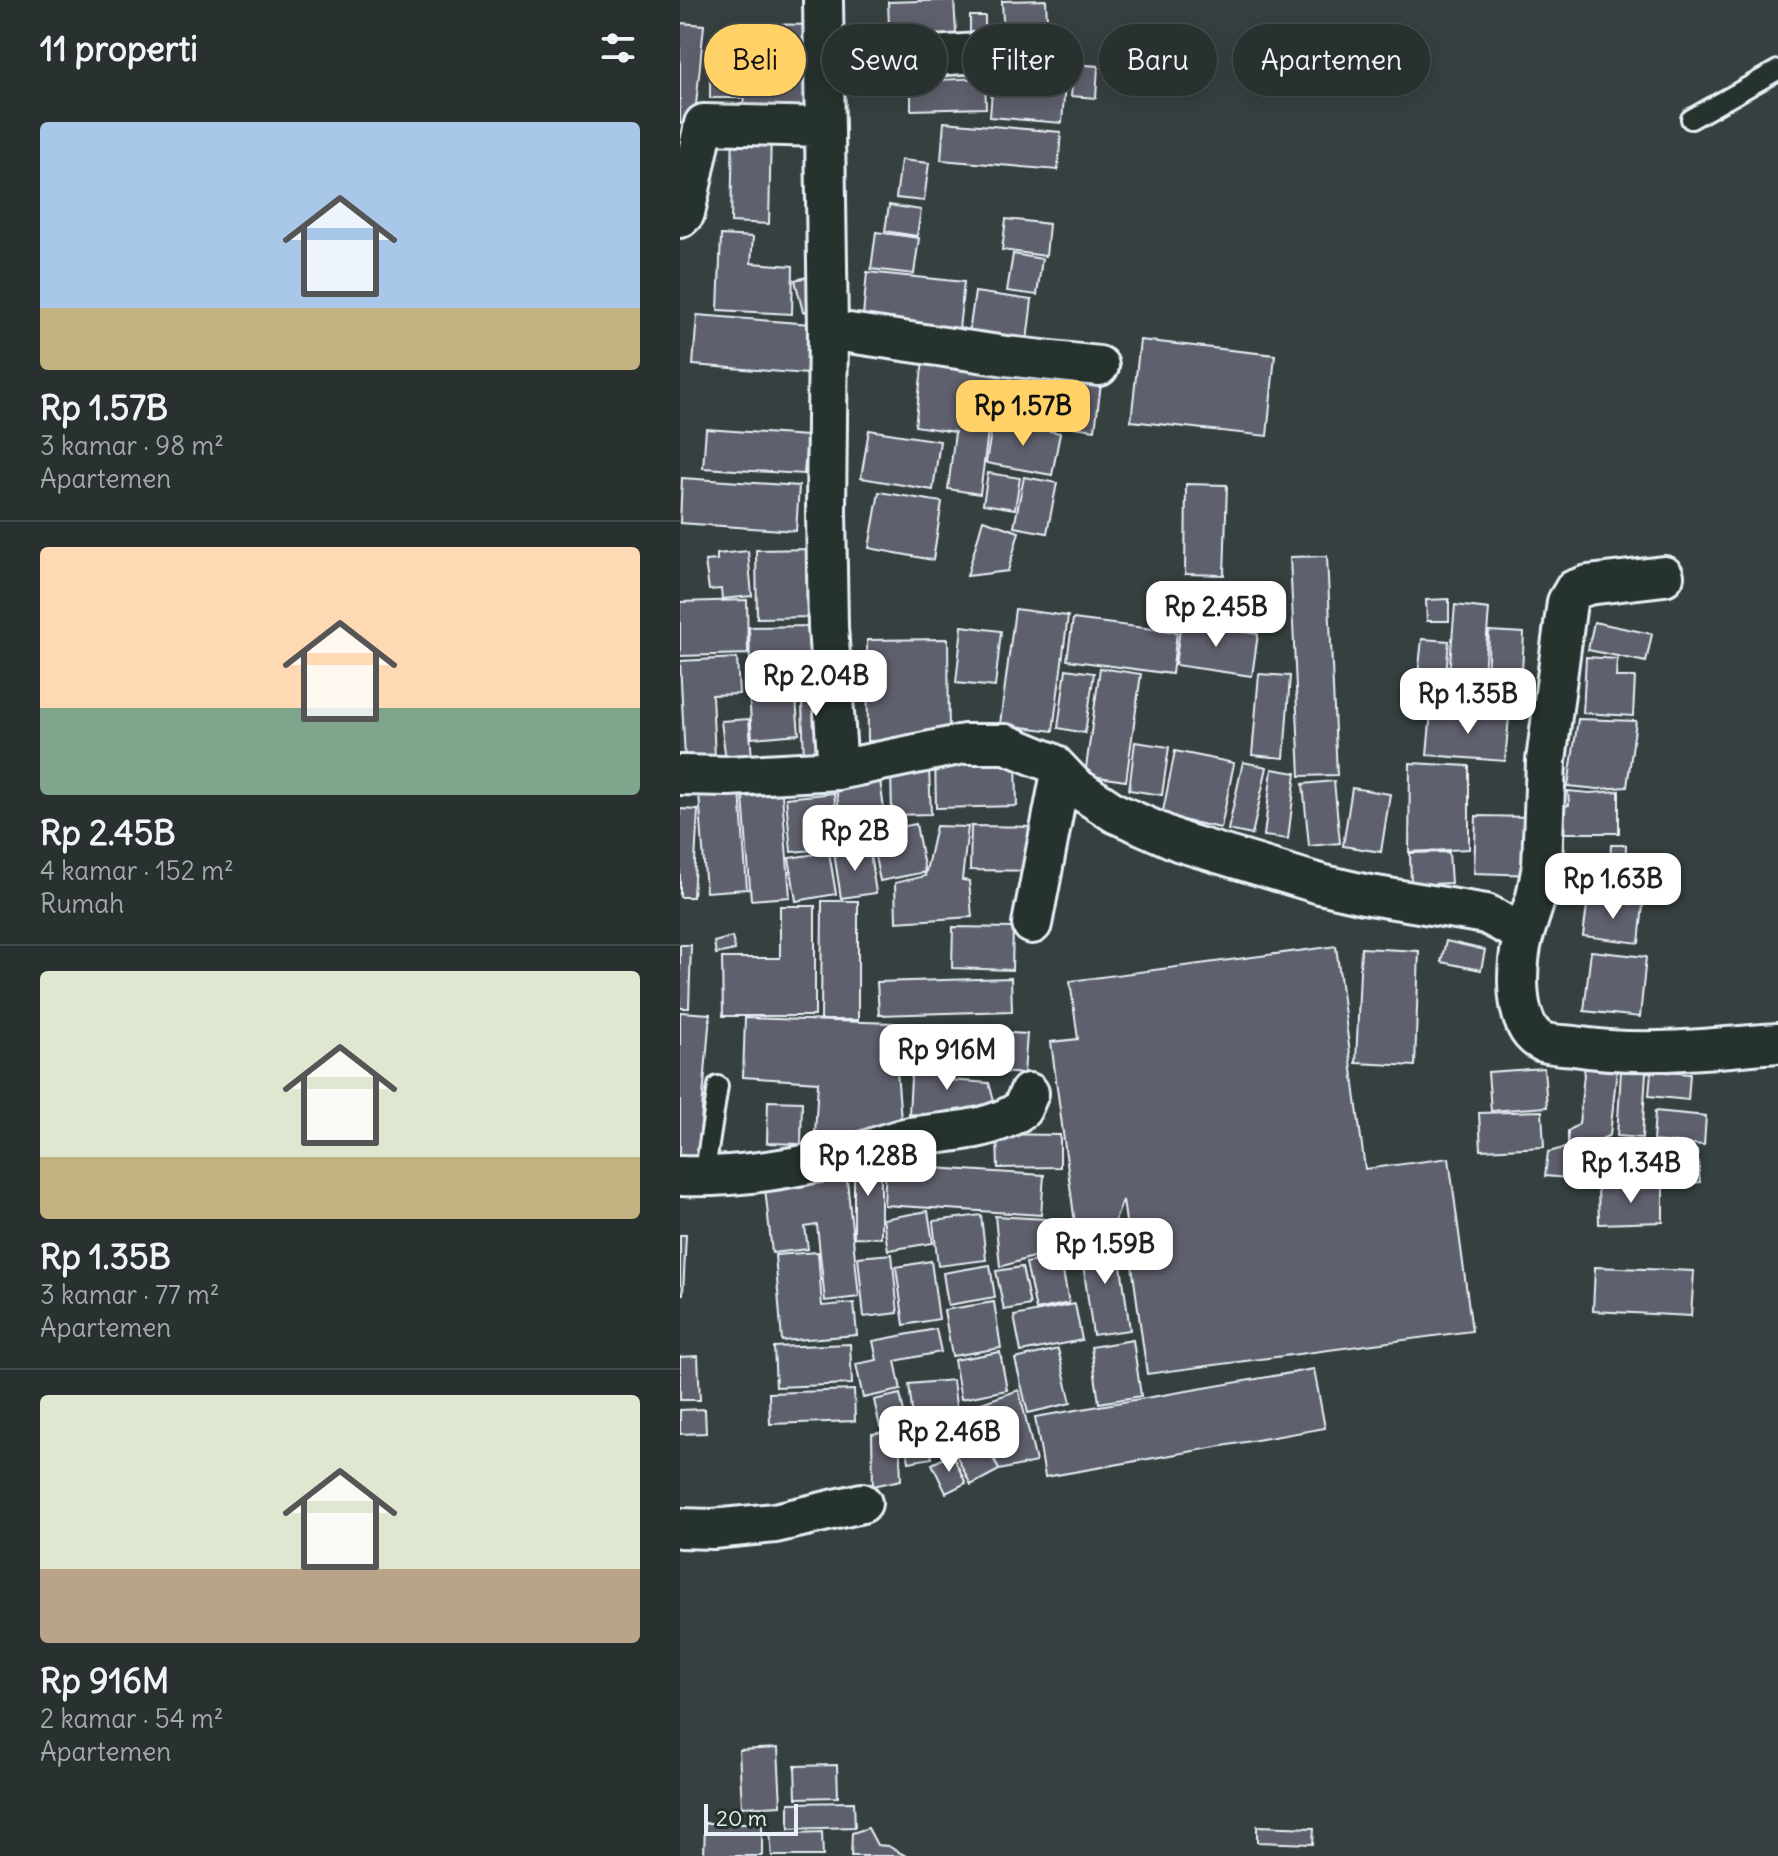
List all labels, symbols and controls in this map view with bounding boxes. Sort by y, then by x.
chip: Beli [704,24,806,96]
chip: Sewa [822,24,947,96]
chip: Filter [963,24,1083,96]
chip: Baru [1099,24,1217,96]
chip: Apartemen [1233,24,1430,96]
icon: filters [596,26,640,70]
text: 11 properti [40,27,198,70]
icon: home [268,174,412,318]
pin: Rp 1.57B [940,380,1106,448]
text: Rp 1.57B [40,386,168,429]
text: Rp 1.57B [974,389,1072,422]
text: 3 kamar · 98 m² [40,429,224,462]
text: Apartemen [40,462,171,495]
pin: Rp 2.45B [1133,581,1299,649]
text: Rp 2.45B [1164,590,1268,623]
icon: home [268,599,412,743]
pin: Rp 2.04B [733,650,899,718]
text: Rp 2.04B [763,659,869,692]
pin: Rp 1.35B [1385,668,1551,736]
text: Rp 1.35B [1418,677,1518,710]
pin: Rp 2B [799,805,911,873]
text: Rp 2.45B [40,811,176,854]
text: Rp 2B [821,814,889,847]
pin: Rp 1.63B [1530,853,1696,921]
text: 4 kamar · 152 m² [40,854,234,887]
text: Rp 1.63B [1563,862,1663,895]
text: Rumah [40,887,124,920]
icon: home [268,1023,412,1167]
pin: Rp 916M [873,1024,1021,1092]
text: Rp 916M [898,1033,996,1066]
pin: Rp 1.28B [785,1130,951,1198]
pin: Rp 1.34B [1548,1137,1714,1205]
text: Rp 1.28B [818,1139,918,1172]
text: Rp 1.34B [1581,1146,1681,1179]
pin: Rp 1.59B [1022,1218,1188,1286]
text: Rp 1.59B [1055,1227,1155,1260]
text: Rp 1.35B [40,1235,171,1278]
text: 3 kamar · 77 m² [40,1278,219,1311]
text: Apartemen [40,1311,171,1344]
pin: Rp 2.46B [866,1406,1032,1474]
text: Rp 2.46B [897,1415,1001,1448]
icon: home [268,1447,412,1591]
text: Rp 916M [40,1659,169,1702]
text: 2 kamar · 54 m² [40,1702,223,1735]
text: Apartemen [40,1735,171,1768]
scale bar [704,1800,798,1836]
text: 20 m [716,1804,767,1832]

